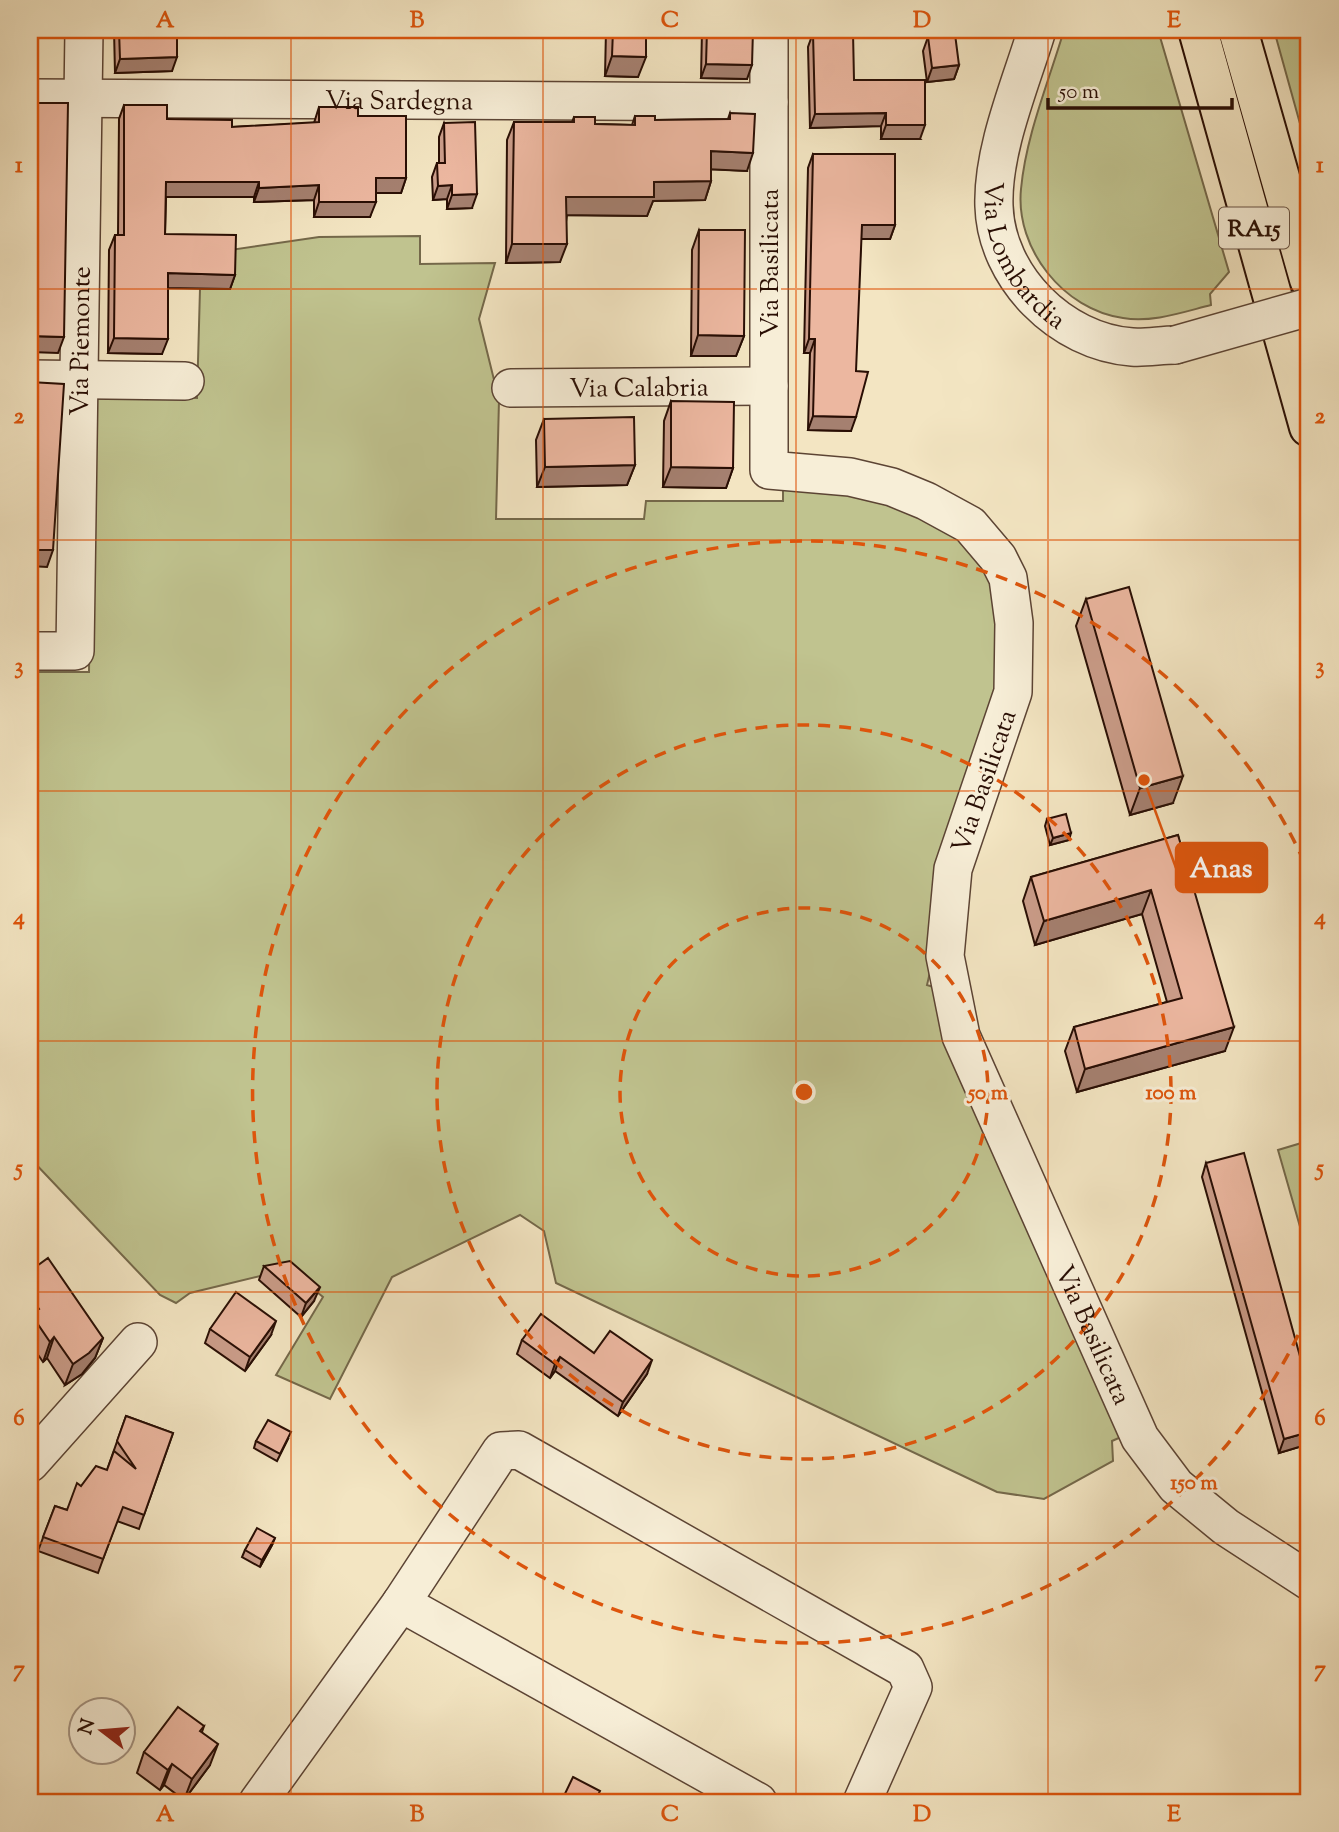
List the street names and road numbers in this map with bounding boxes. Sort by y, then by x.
street label: Via Sardegna [325,84,473,121]
street label: Via Lombardia [973,180,1072,340]
street label: Via Basilicata [753,188,790,338]
road number: RA15 [1219,208,1289,248]
street label: Via Piemonte [62,266,102,416]
street label: Via Calabria [569,370,709,409]
street label: Via Basilicata [944,705,1027,858]
street label: Via Basilicata [1044,1260,1139,1411]

